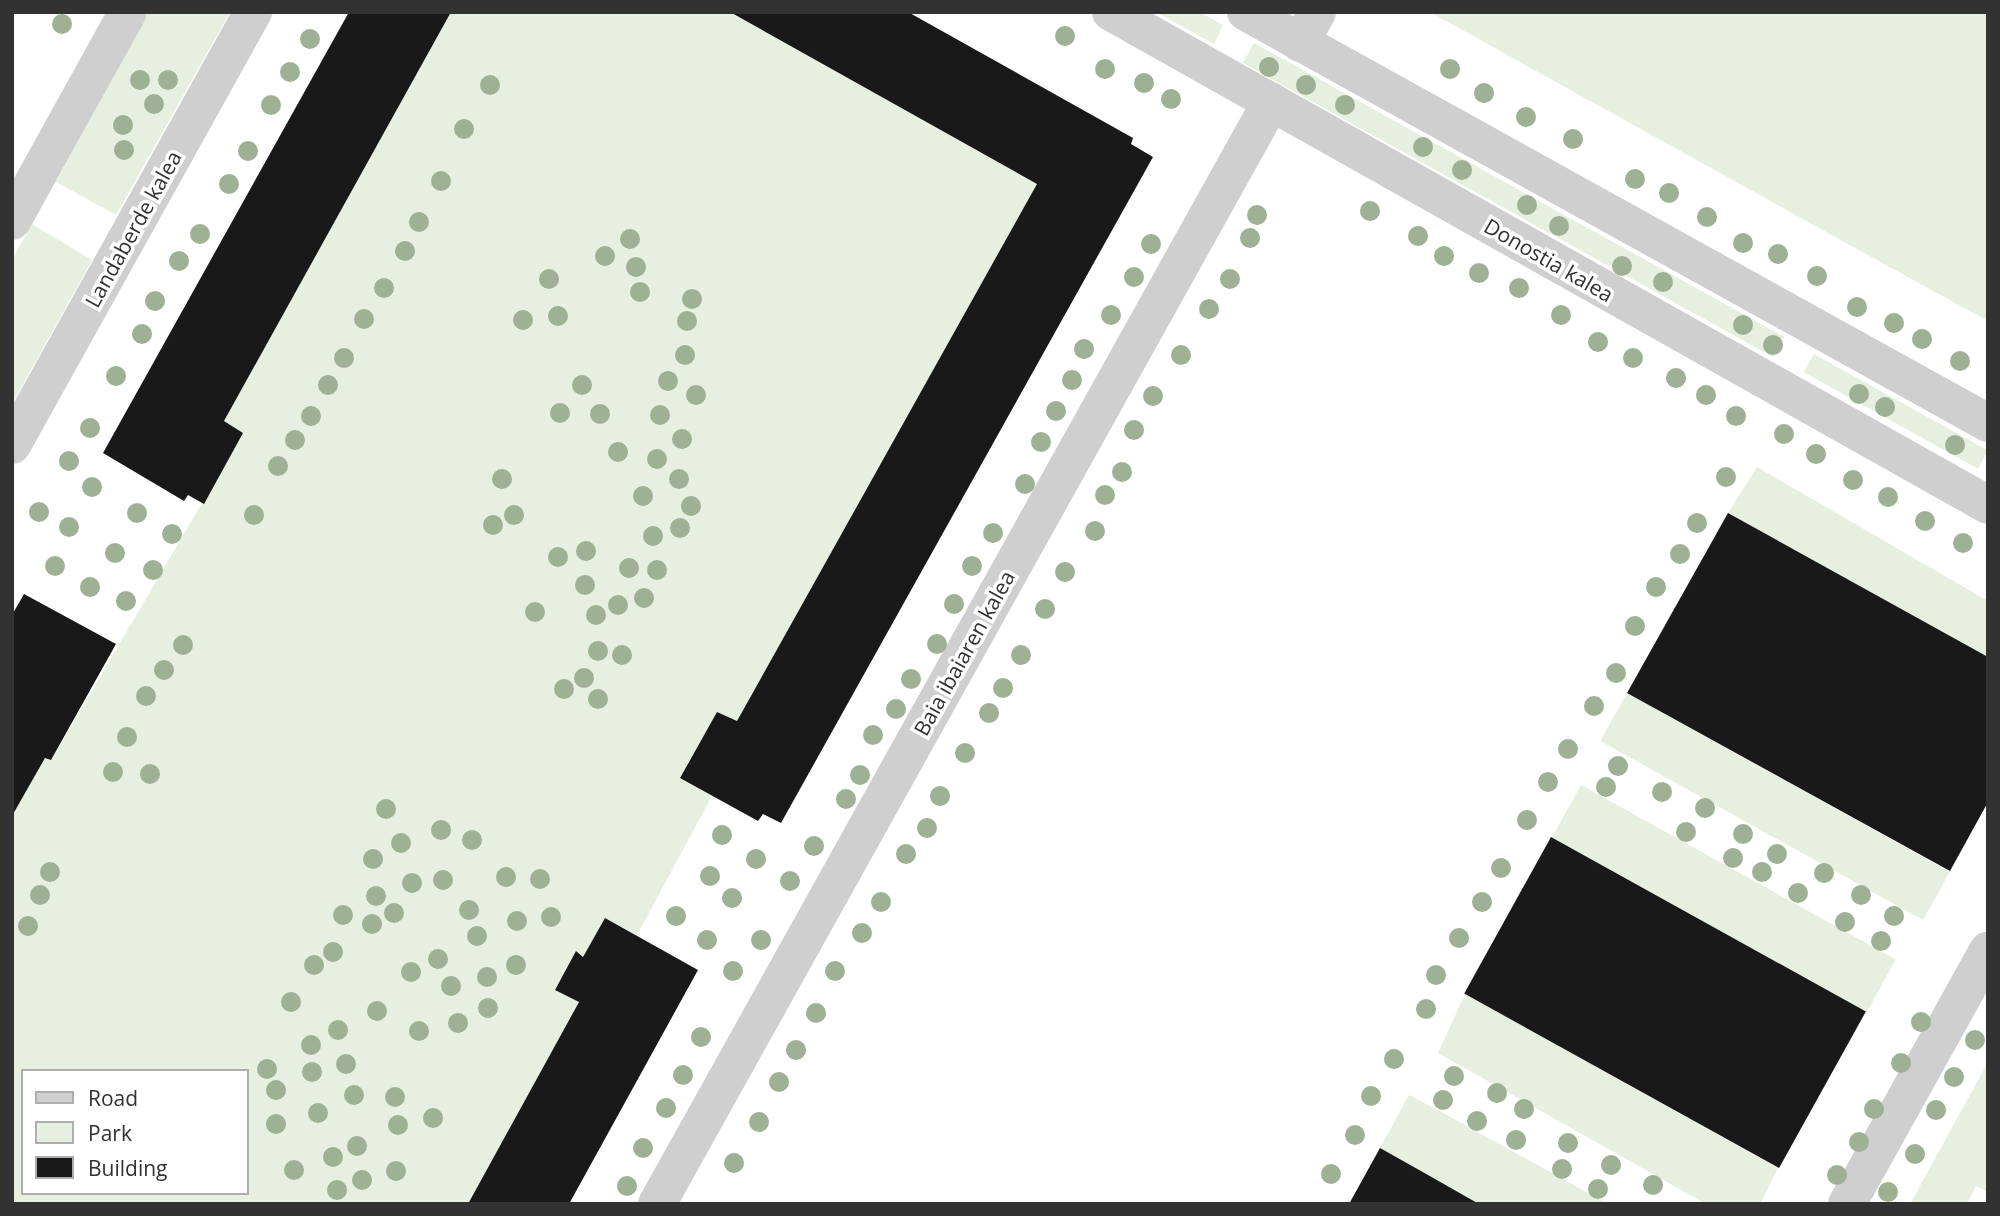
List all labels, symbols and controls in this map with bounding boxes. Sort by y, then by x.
street label: Landaberde kalea [80,146,186,312]
street label: Donostia kalea [1480,213,1618,307]
street label: Baia ibaiaren kalea [908,566,1020,740]
legend [21,1069,248,1195]
text: Road [88,1084,138,1112]
text: Park [88,1119,132,1147]
text: Building [88,1154,167,1182]

